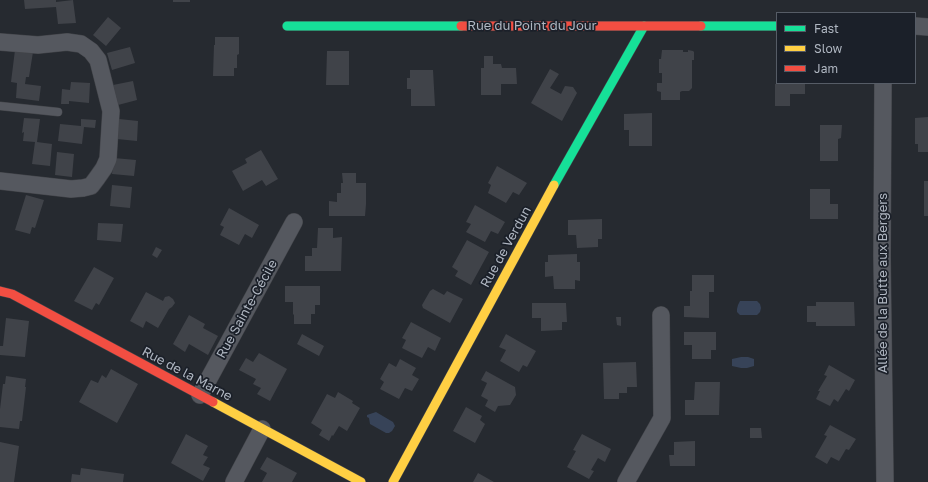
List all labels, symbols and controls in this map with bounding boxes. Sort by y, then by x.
legend [776,12,916,84]
street label: Rue du Point du Jour [467,18,597,34]
text: Fast [814,21,839,36]
text: Slow [814,41,842,56]
text: Jam [814,61,838,76]
street label: Allée de la Butte aux Bergers [875,193,891,373]
street label: Rue de Verdun [477,204,535,290]
street label: Rue Sainte-Cécile [213,257,281,361]
street label: Rue de la Marne [139,344,235,404]

